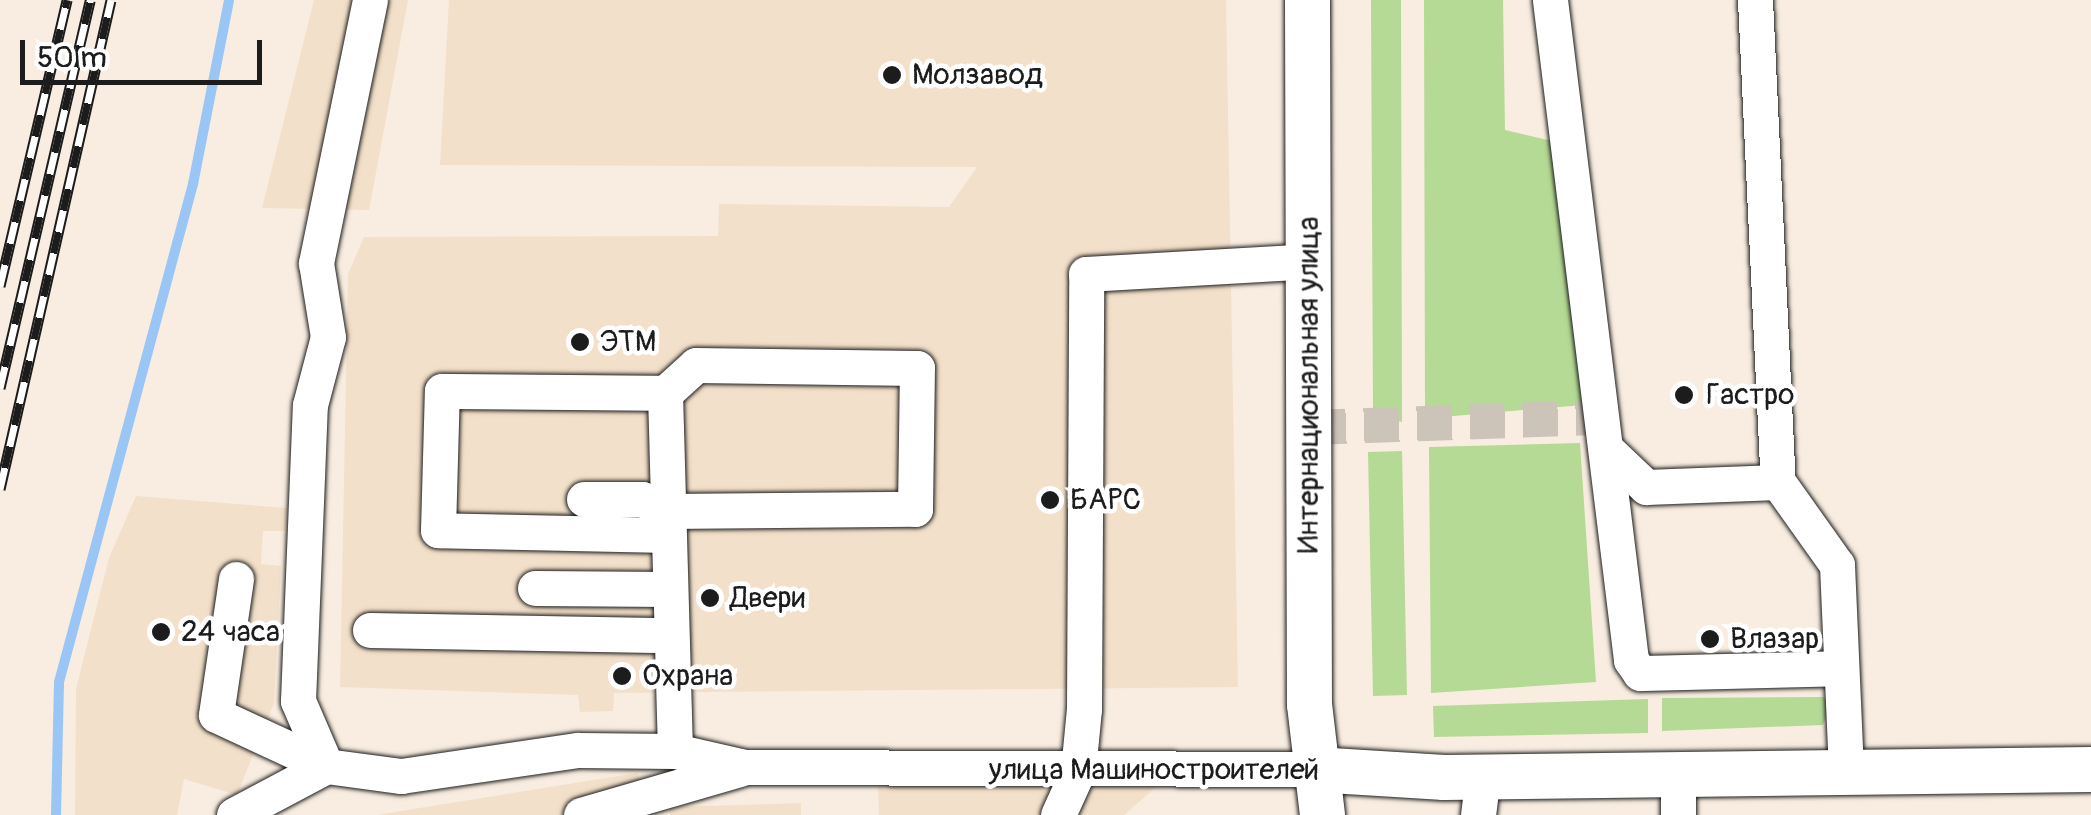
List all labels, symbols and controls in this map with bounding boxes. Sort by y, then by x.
scale bar [25,20,268,82]
text: 50 m [37,39,107,76]
place label: Молзавод [912,57,1043,93]
marker: Молзавод [881,64,903,86]
street label: Интернациональная улица [1291,217,1327,553]
place label: ЭТМ [600,324,656,360]
marker: ЭТМ [569,331,591,353]
place label: Гастро [1706,377,1794,413]
marker: Гастро [1671,382,1697,408]
place label: БАРС [1070,482,1141,518]
marker: БАРС [1039,489,1061,511]
place label: Двери [730,580,805,616]
marker: Двери [699,587,721,609]
place label: 24 часа [181,614,280,650]
marker: 24 часа [150,621,172,643]
place label: Влазар [1730,621,1819,657]
marker: Влазар [1699,628,1721,650]
place label: Охрана [642,658,733,694]
marker: Охрана [611,665,633,687]
street label: улица Машиностроителей [989,752,1319,788]

